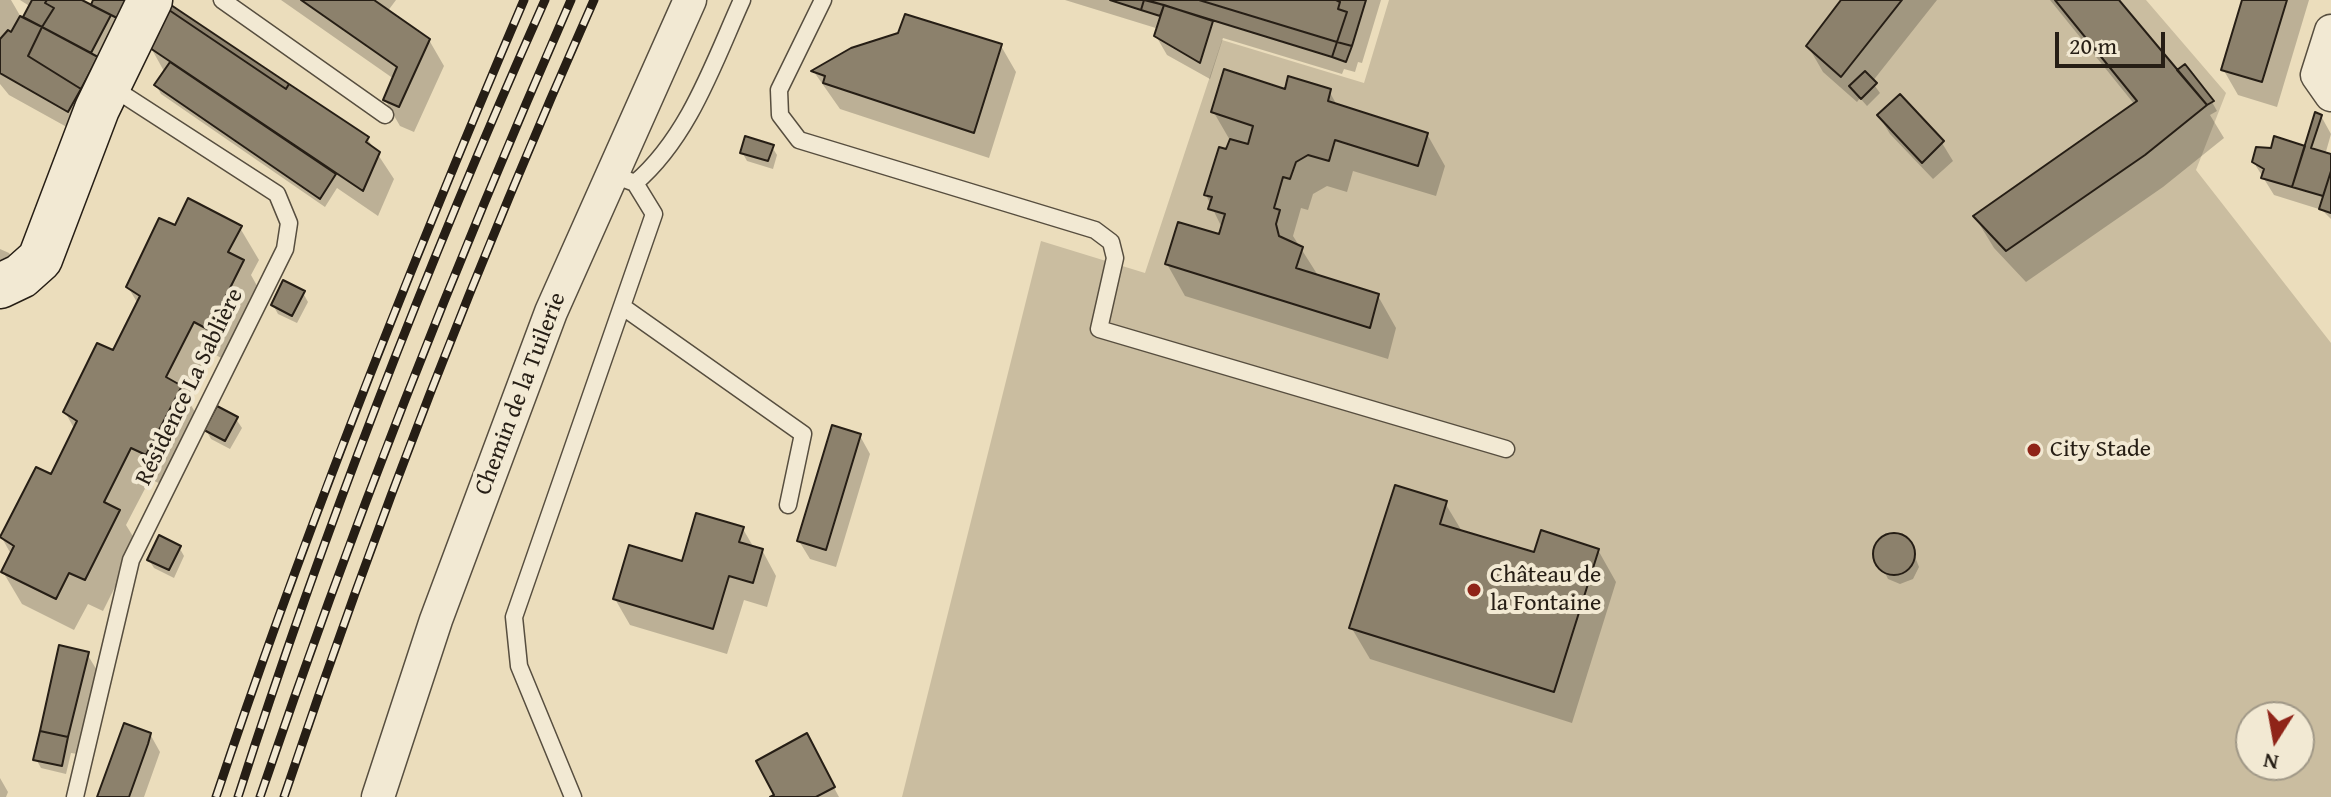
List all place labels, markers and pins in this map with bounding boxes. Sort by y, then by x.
place label: City Stade [2050,436,2151,464]
marker: City Stade [2025,441,2043,459]
place label: Château de la Fontaine [1490,562,1601,618]
marker: Château de la Fontaine [1465,581,1483,599]

